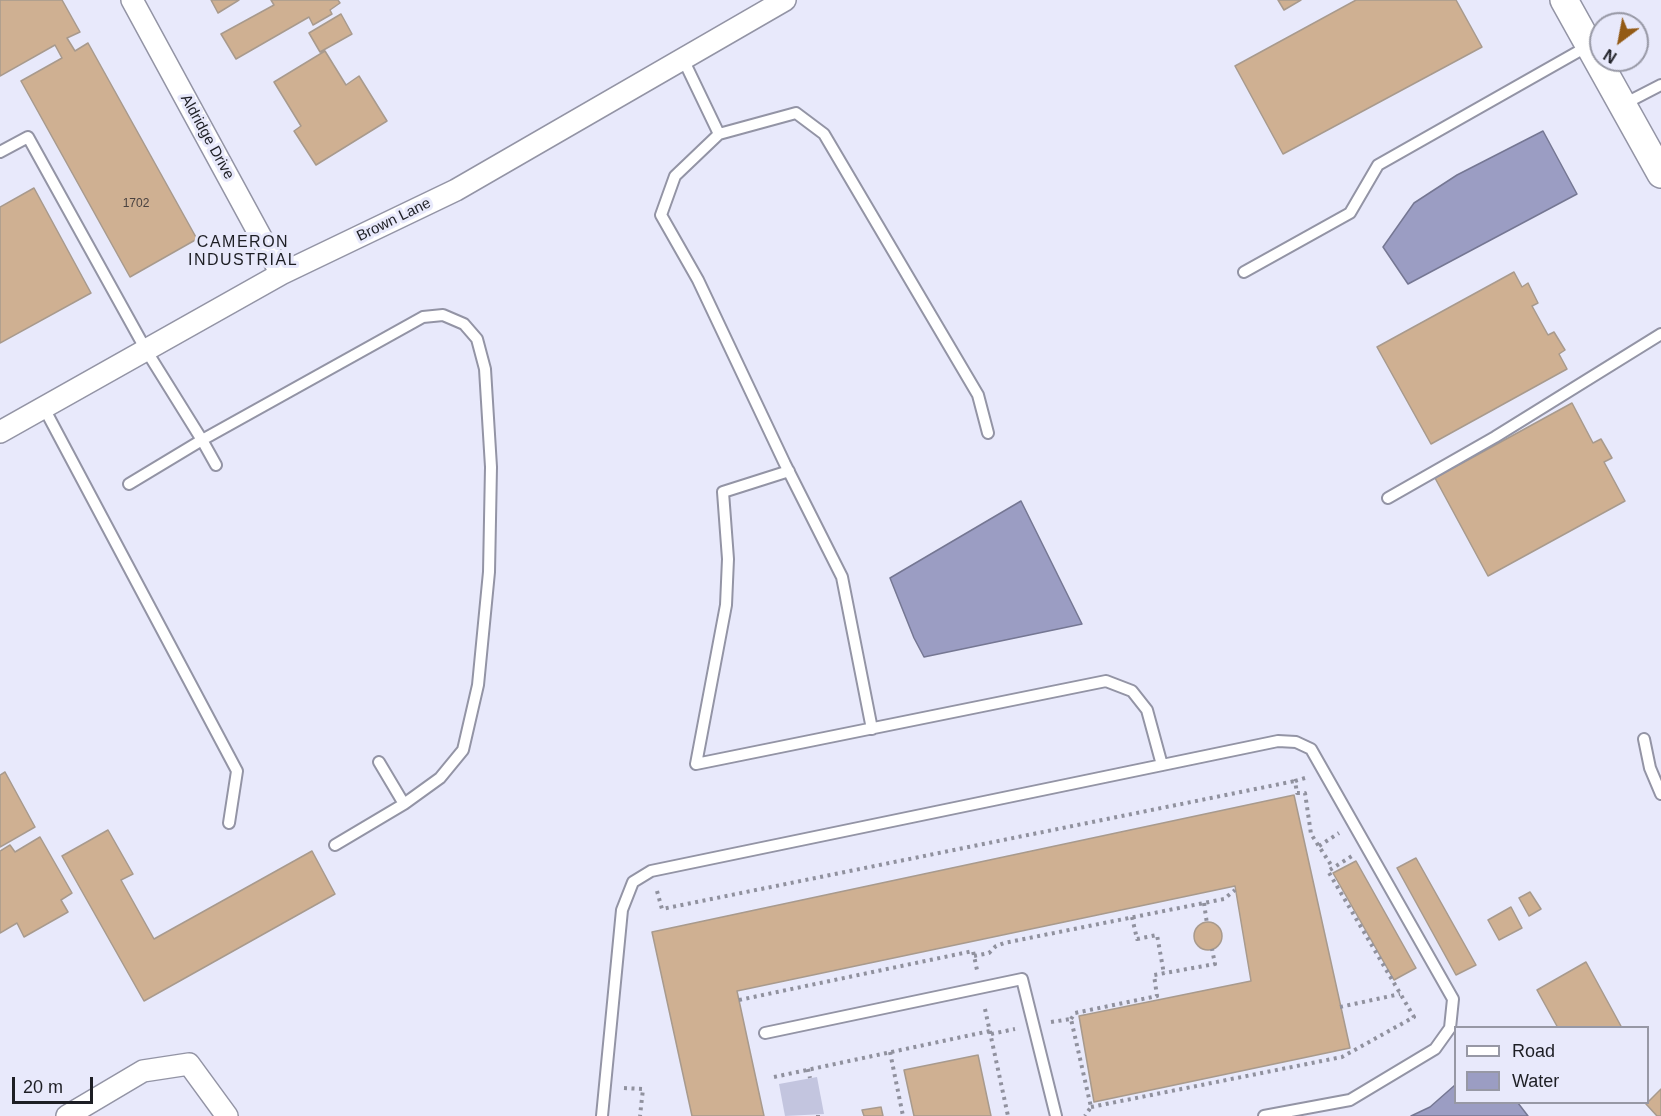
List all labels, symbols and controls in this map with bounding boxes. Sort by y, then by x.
north arrow [1589,12,1649,72]
text: N [1601,46,1620,66]
street label: Aldridge Drive [176,91,238,183]
street label: Brown Lane [354,194,434,246]
house number: 1702 [123,197,149,211]
district label: CAMERON INDUSTRIAL [188,233,298,271]
legend [1454,1026,1649,1104]
text: Road [1512,1041,1555,1061]
scale bar [15,1065,96,1103]
text: Water [1512,1071,1559,1091]
text: 20 m [23,1077,63,1097]

